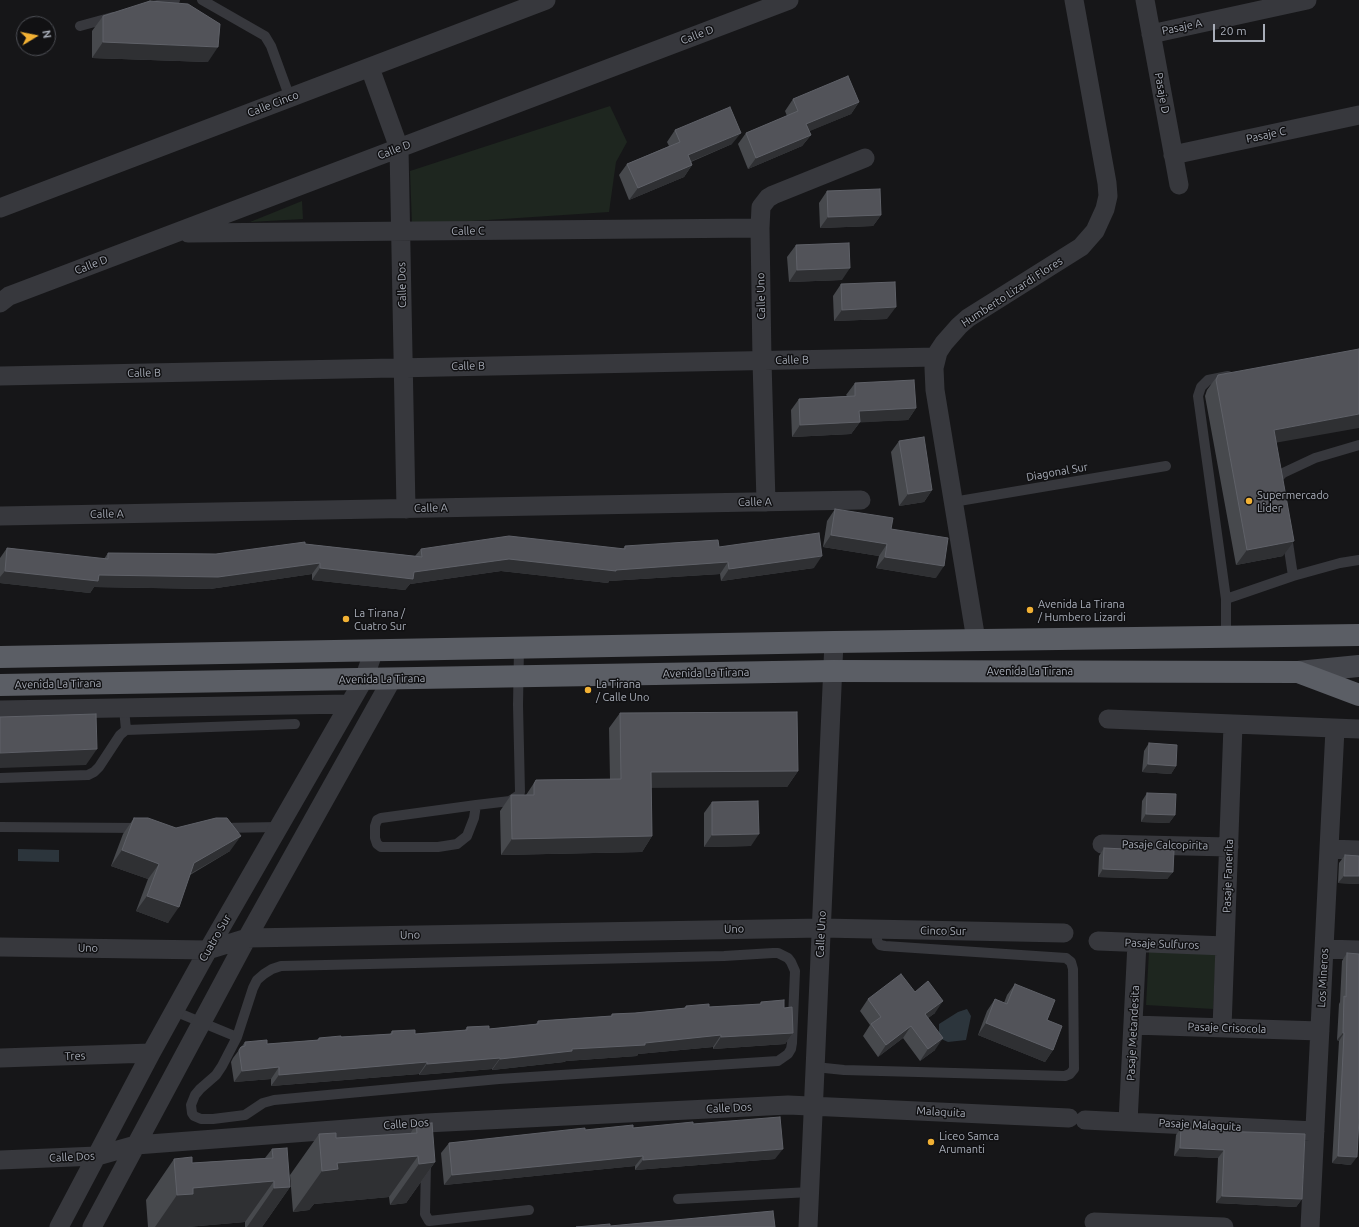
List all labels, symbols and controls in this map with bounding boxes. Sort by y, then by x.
north arrow [16,16,56,56]
street label: Pasaje A [1161,16,1203,38]
scale bar [1215,16,1267,42]
street label: Calle D [679,23,715,47]
text: 20 m [1220,24,1247,37]
text: N [40,29,53,39]
street label: Pasaje D [1152,71,1172,115]
street label: Calle Cinco [245,88,301,120]
street label: Pasaje C [1245,124,1287,146]
street label: Calle D [376,138,412,162]
street label: Calle C [451,224,485,238]
street label: Calle D [73,253,109,277]
street label: Humberto Lizardi Flores [959,254,1065,330]
street label: Calle Dos [395,262,409,308]
street label: Calle Uno [754,272,768,320]
street label: Calle B [775,353,809,367]
street label: Calle B [451,359,485,373]
street label: Calle B [127,366,161,380]
street label: Diagonal Sur [1025,460,1089,484]
place label: Supermercado Lider [1257,488,1329,514]
street label: Calle A [738,495,772,509]
marker: Supermercado Lider [1244,496,1254,506]
street label: Calle A [414,501,448,515]
street label: Calle A [90,507,124,521]
place label: Avenida La Tirana / Humbero Lizardi [1038,597,1126,623]
marker: Avenida La Tirana / Humbero Lizardi [1025,605,1035,615]
place label: La Tirana / Cuatro Sur [354,606,406,632]
marker: La Tirana / Cuatro Sur [341,614,351,624]
street label: Avenida La Tirana [987,664,1073,678]
street label: Avenida La Tirana [663,666,749,680]
street label: Avenida La Tirana [339,672,425,686]
street label: Avenida La Tirana [15,677,101,691]
place label: La Tirana / Calle Uno [596,677,650,703]
marker: La Tirana / Calle Uno [583,685,593,695]
street label: Pasaje Calcopirita [1122,838,1208,852]
street label: Pasaje Fanerita [1220,839,1236,913]
street label: Calle Uno [813,910,829,958]
street label: Cuatro Sur [196,912,234,964]
street label: Uno [724,922,744,936]
street label: Cinco Sur [920,924,966,938]
street label: Uno [400,928,420,942]
street label: Pasaje Sulfuros [1124,936,1200,952]
street label: Uno [78,941,98,955]
street label: Los Mineros [1315,948,1331,1008]
street label: Pasaje Metandesita [1124,985,1142,1081]
street label: Pasaje Crisocola [1187,1020,1267,1036]
street label: Tres [64,1049,86,1063]
street label: Calle Dos [706,1100,752,1116]
street label: Malaquita [916,1104,966,1120]
street label: Calle Dos [383,1116,429,1132]
street label: Pasaje Malaquita [1158,1116,1242,1134]
place label: Liceo Samca Arumanti [939,1129,999,1155]
marker: Liceo Samca Arumanti [926,1137,936,1147]
street label: Calle Dos [49,1149,95,1165]

